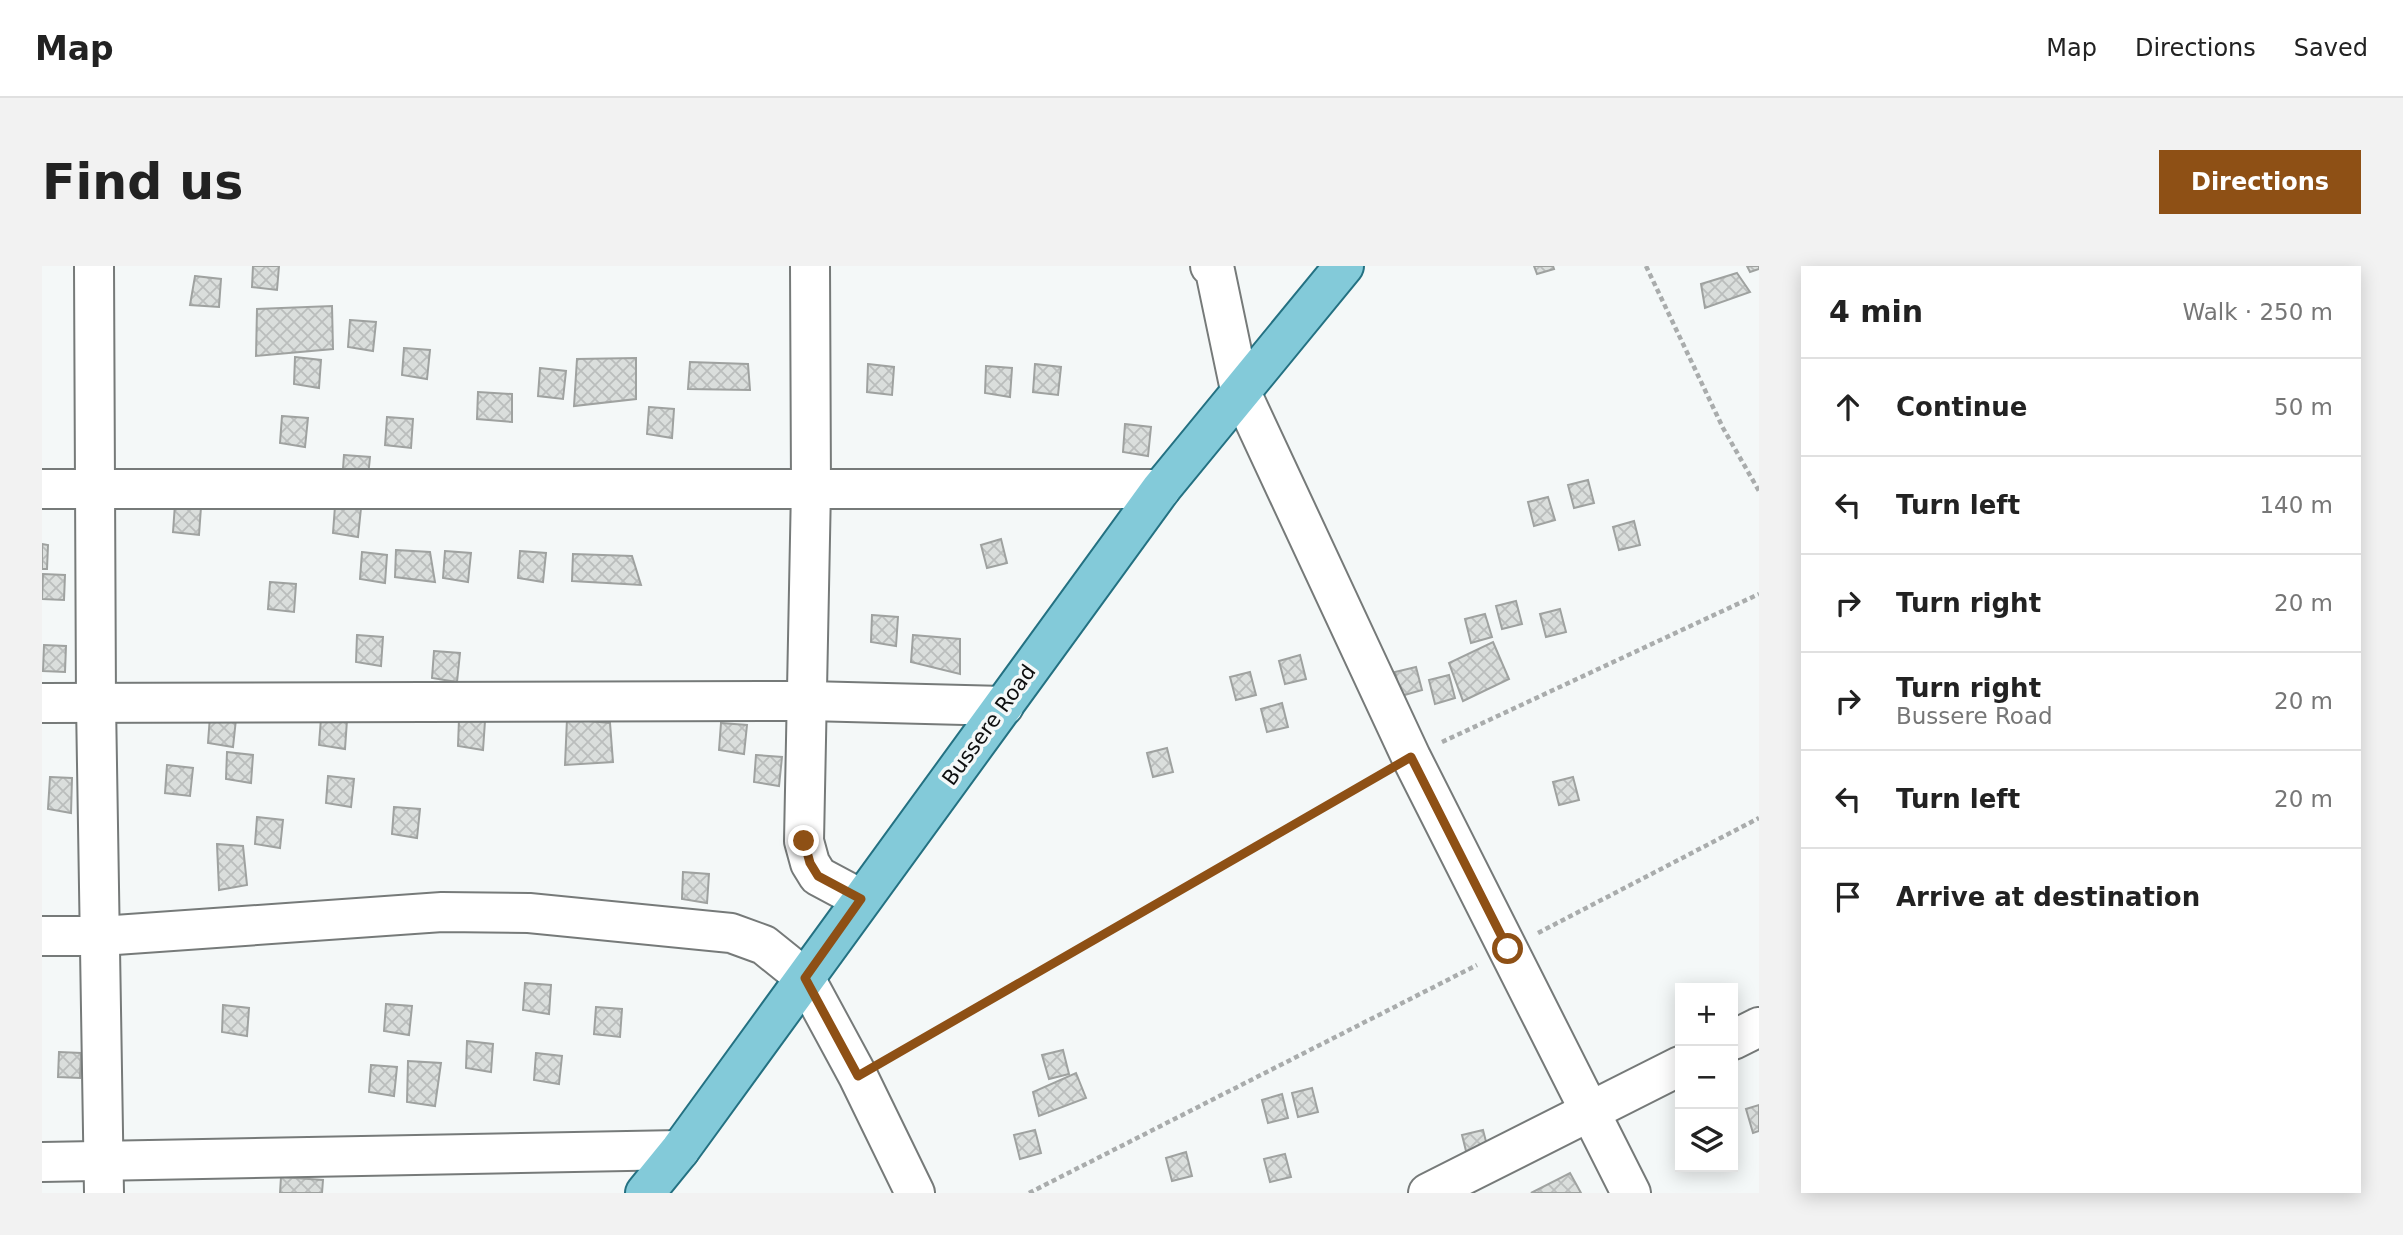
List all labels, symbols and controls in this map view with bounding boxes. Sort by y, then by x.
text: Map [35,29,114,68]
text: Map [2046,34,2097,62]
text: Directions [2135,34,2256,62]
text: Saved [2294,34,2368,62]
button: Directions [2159,150,2361,214]
text: Find us [42,154,243,211]
text: 4 min [1829,294,1923,329]
text: Walk · 250 m [2182,299,2333,325]
icon: ahead [1829,388,1867,426]
text: Continue [1896,392,2027,422]
text: 50 m [2274,394,2333,420]
icon: left [1829,486,1867,524]
text: Turn left [1896,490,2020,520]
text: 140 m [2259,492,2333,518]
icon: right [1829,584,1867,622]
text: Turn right [1896,588,2041,618]
text: 20 m [2274,590,2333,616]
street label: Bussere Road [937,660,1041,790]
text: Turn right [1896,673,2041,703]
icon: right [1829,682,1867,720]
text: 20 m [2274,688,2333,714]
text: Bussere Road [1896,703,2053,729]
icon: left [1829,780,1867,818]
text: Turn left [1896,784,2020,814]
text: 20 m [2274,786,2333,812]
route end [788,825,819,856]
icon: arrive [1829,878,1867,916]
text: Arrive at destination [1896,882,2200,912]
route start [1492,933,1523,964]
map controls [1675,983,1738,1172]
button: + [1675,983,1738,1046]
button: − [1675,1046,1738,1109]
button: layers [1675,1109,1738,1172]

